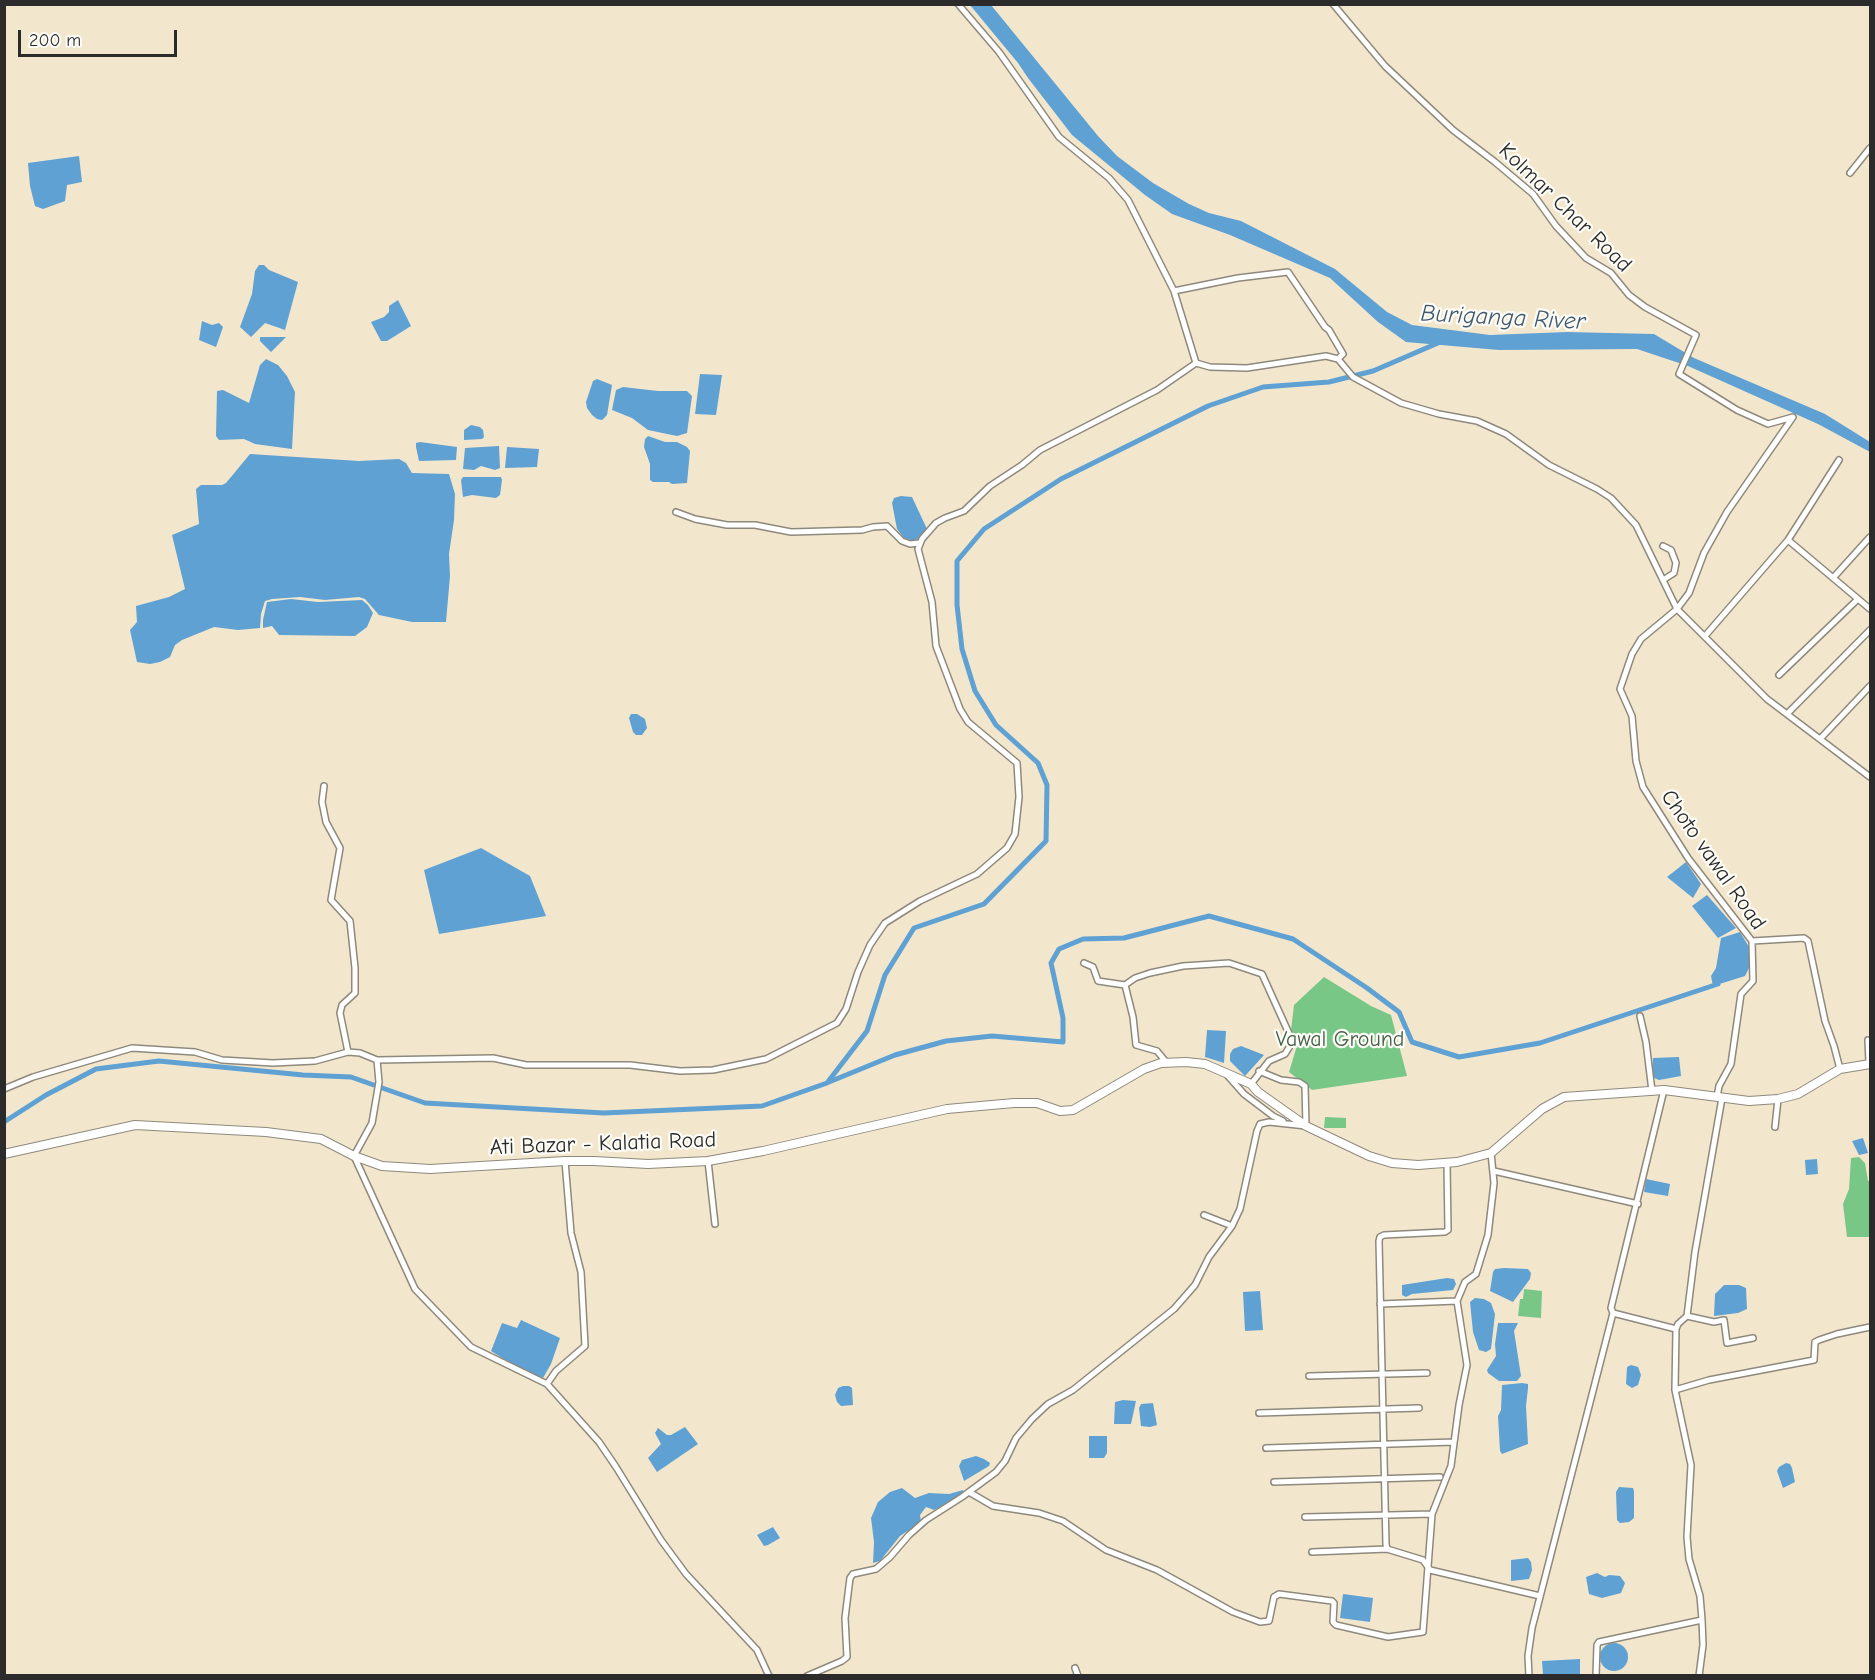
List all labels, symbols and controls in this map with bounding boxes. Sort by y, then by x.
scale bar [21,18,180,56]
text: 200 m [29,30,81,51]
street label: Kolmar Char Road [1493,138,1637,278]
water label: Buriganga River [1420,299,1586,337]
street label: Choto vawal Road [1655,785,1771,935]
park label: Vawal Ground [1276,1027,1404,1053]
street label: Ati Bazar - Kalatia Road [489,1127,717,1161]

